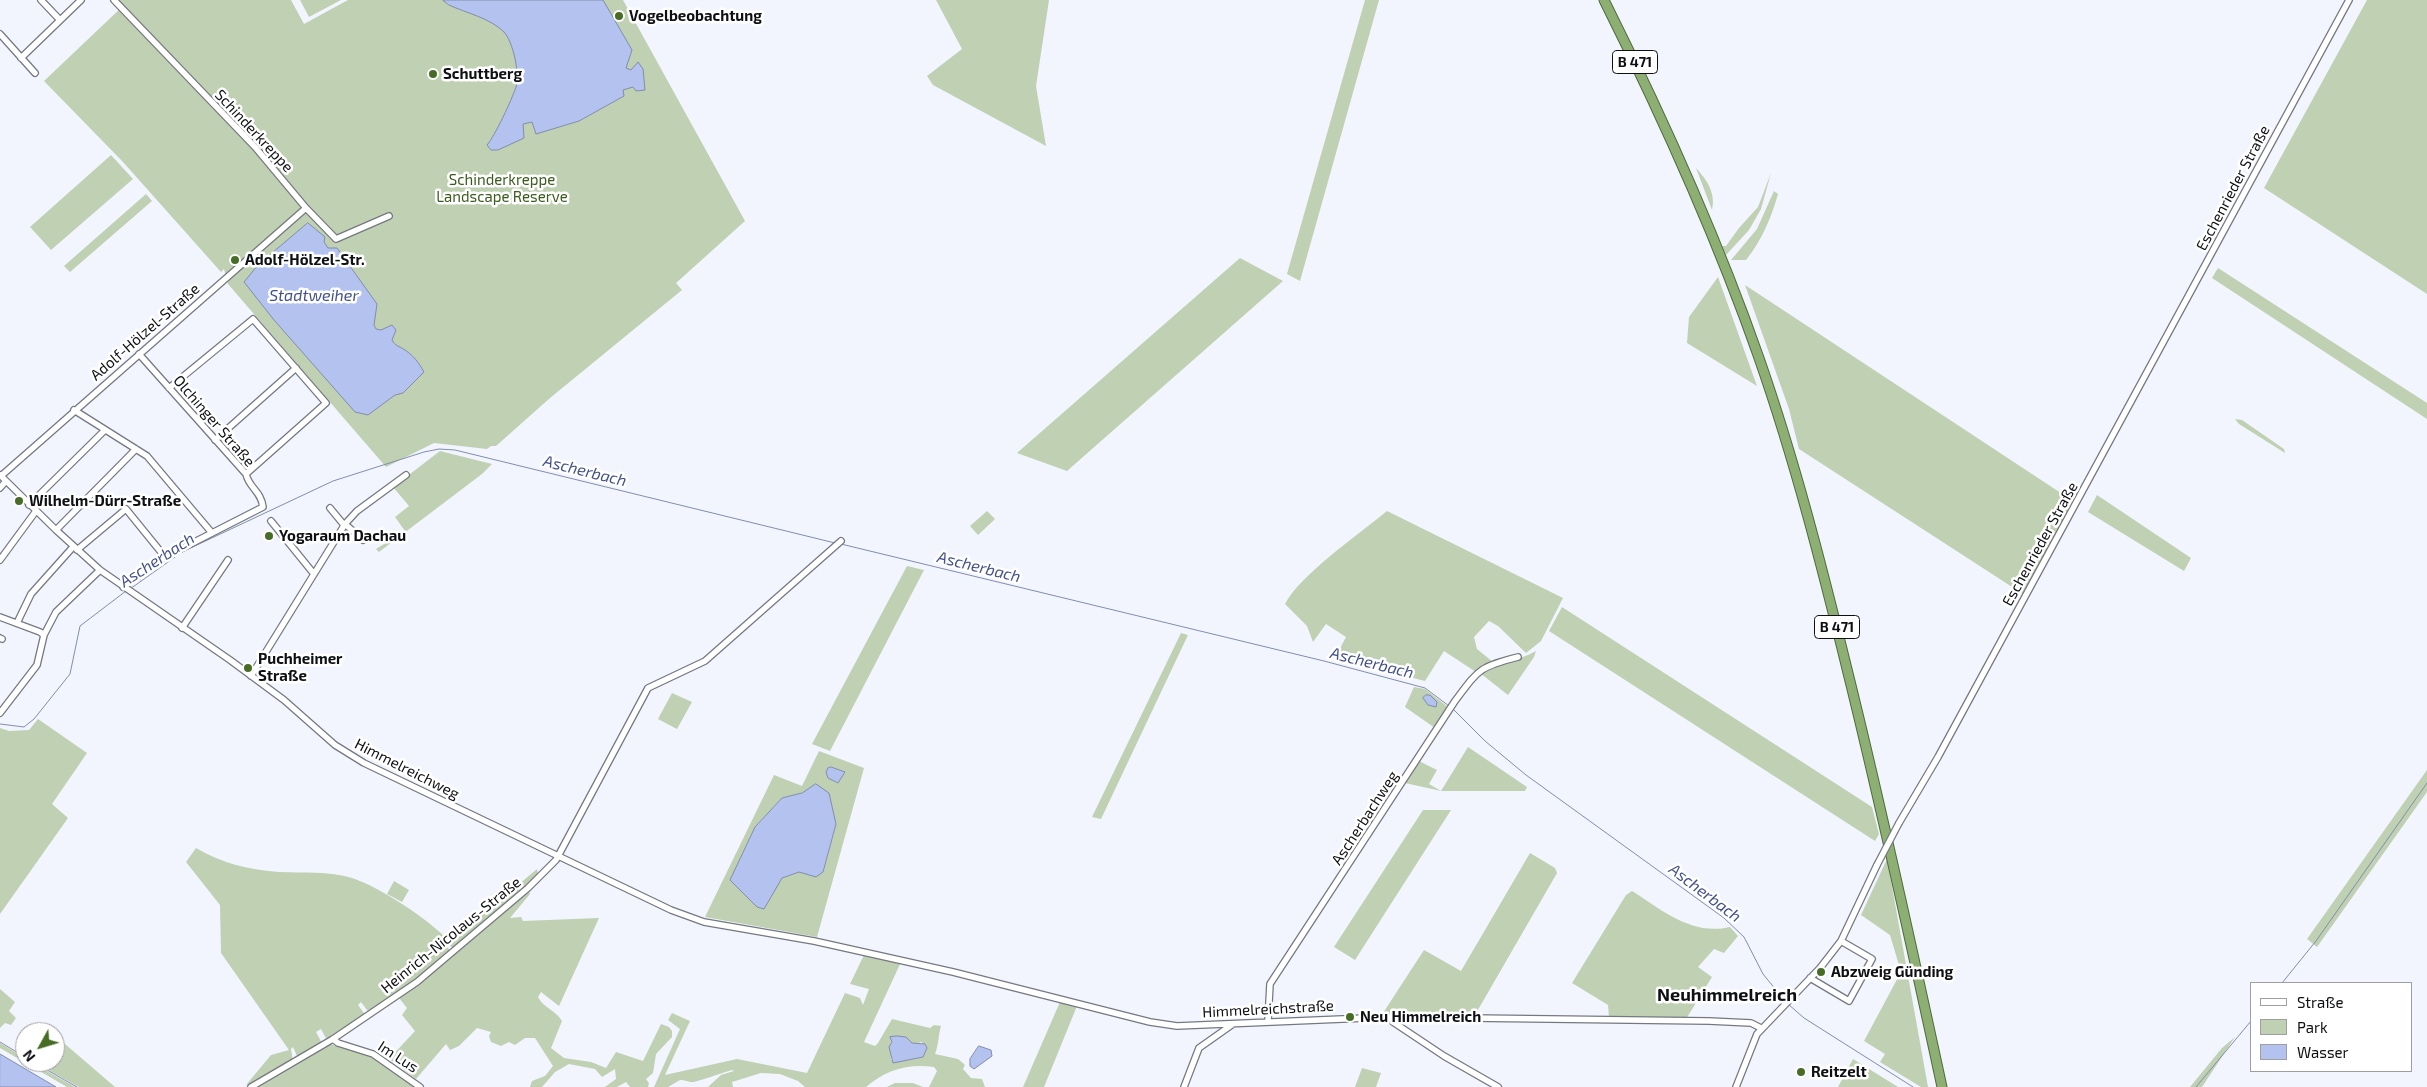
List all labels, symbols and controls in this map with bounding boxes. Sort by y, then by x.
place label: Vogelbeobachtung [629,7,762,25]
marker: Vogelbeobachtung [613,10,625,22]
road number: B 471 [1612,51,1658,74]
place label: Schuttberg [443,65,522,83]
marker: Schuttberg [427,68,439,80]
street label: Schinderkreppe [211,86,297,176]
street label: Eschenrieder Straße [2192,122,2274,254]
park label: Schinderkreppe Landscape Reserve [436,171,568,206]
place label: Adolf-Hölzel-Str. [245,251,365,269]
marker: Adolf-Hölzel-Str. [229,254,241,266]
street label: Adolf-Hölzel-Straße [87,280,203,384]
water label: Stadtweiher [269,286,359,306]
street label: Olchinger Straße [169,372,259,470]
water label: Ascherbach [541,451,629,491]
street label: Eschenrieder Straße [1998,479,2082,609]
place label: Wilhelm-Dürr-Straße [29,492,181,510]
marker: Wilhelm-Dürr-Straße [13,495,25,507]
place label: Yogaraum Dachau [279,527,406,545]
water label: Ascherbach [116,529,198,591]
marker: Yogaraum Dachau [263,530,275,542]
water label: Ascherbach [935,547,1023,587]
road number: B 471 [1814,616,1860,638]
water label: Ascherbach [1328,643,1416,683]
place label: Puchheimer Straße [258,650,343,685]
marker: Puchheimer Straße [242,662,254,674]
street label: Himmelreichweg [352,735,462,803]
street label: Ascherbachweg [1328,768,1402,868]
water label: Ascherbach [1665,860,1745,926]
street label: Heinrich-Nicolaus-Straße [377,873,525,997]
place label: Abzweig Günding [1831,963,1953,981]
marker: Abzweig Günding [1815,966,1827,978]
legend [2250,982,2412,1072]
district label: Neuhimmelreich [1657,984,1797,1006]
text: Straße [2297,993,2343,1011]
street label: Himmelreichstraße [1202,997,1334,1021]
place label: Neu Himmelreich [1360,1008,1481,1026]
marker: Neu Himmelreich [1344,1011,1356,1023]
text: Park [2297,1018,2328,1036]
north arrow [15,1022,65,1072]
street label: Im Lus [375,1037,421,1077]
text: Wasser [2297,1043,2349,1061]
text: N [19,1047,39,1065]
place label: Reitzelt [1811,1063,1867,1081]
marker: Reitzelt [1795,1066,1807,1078]

